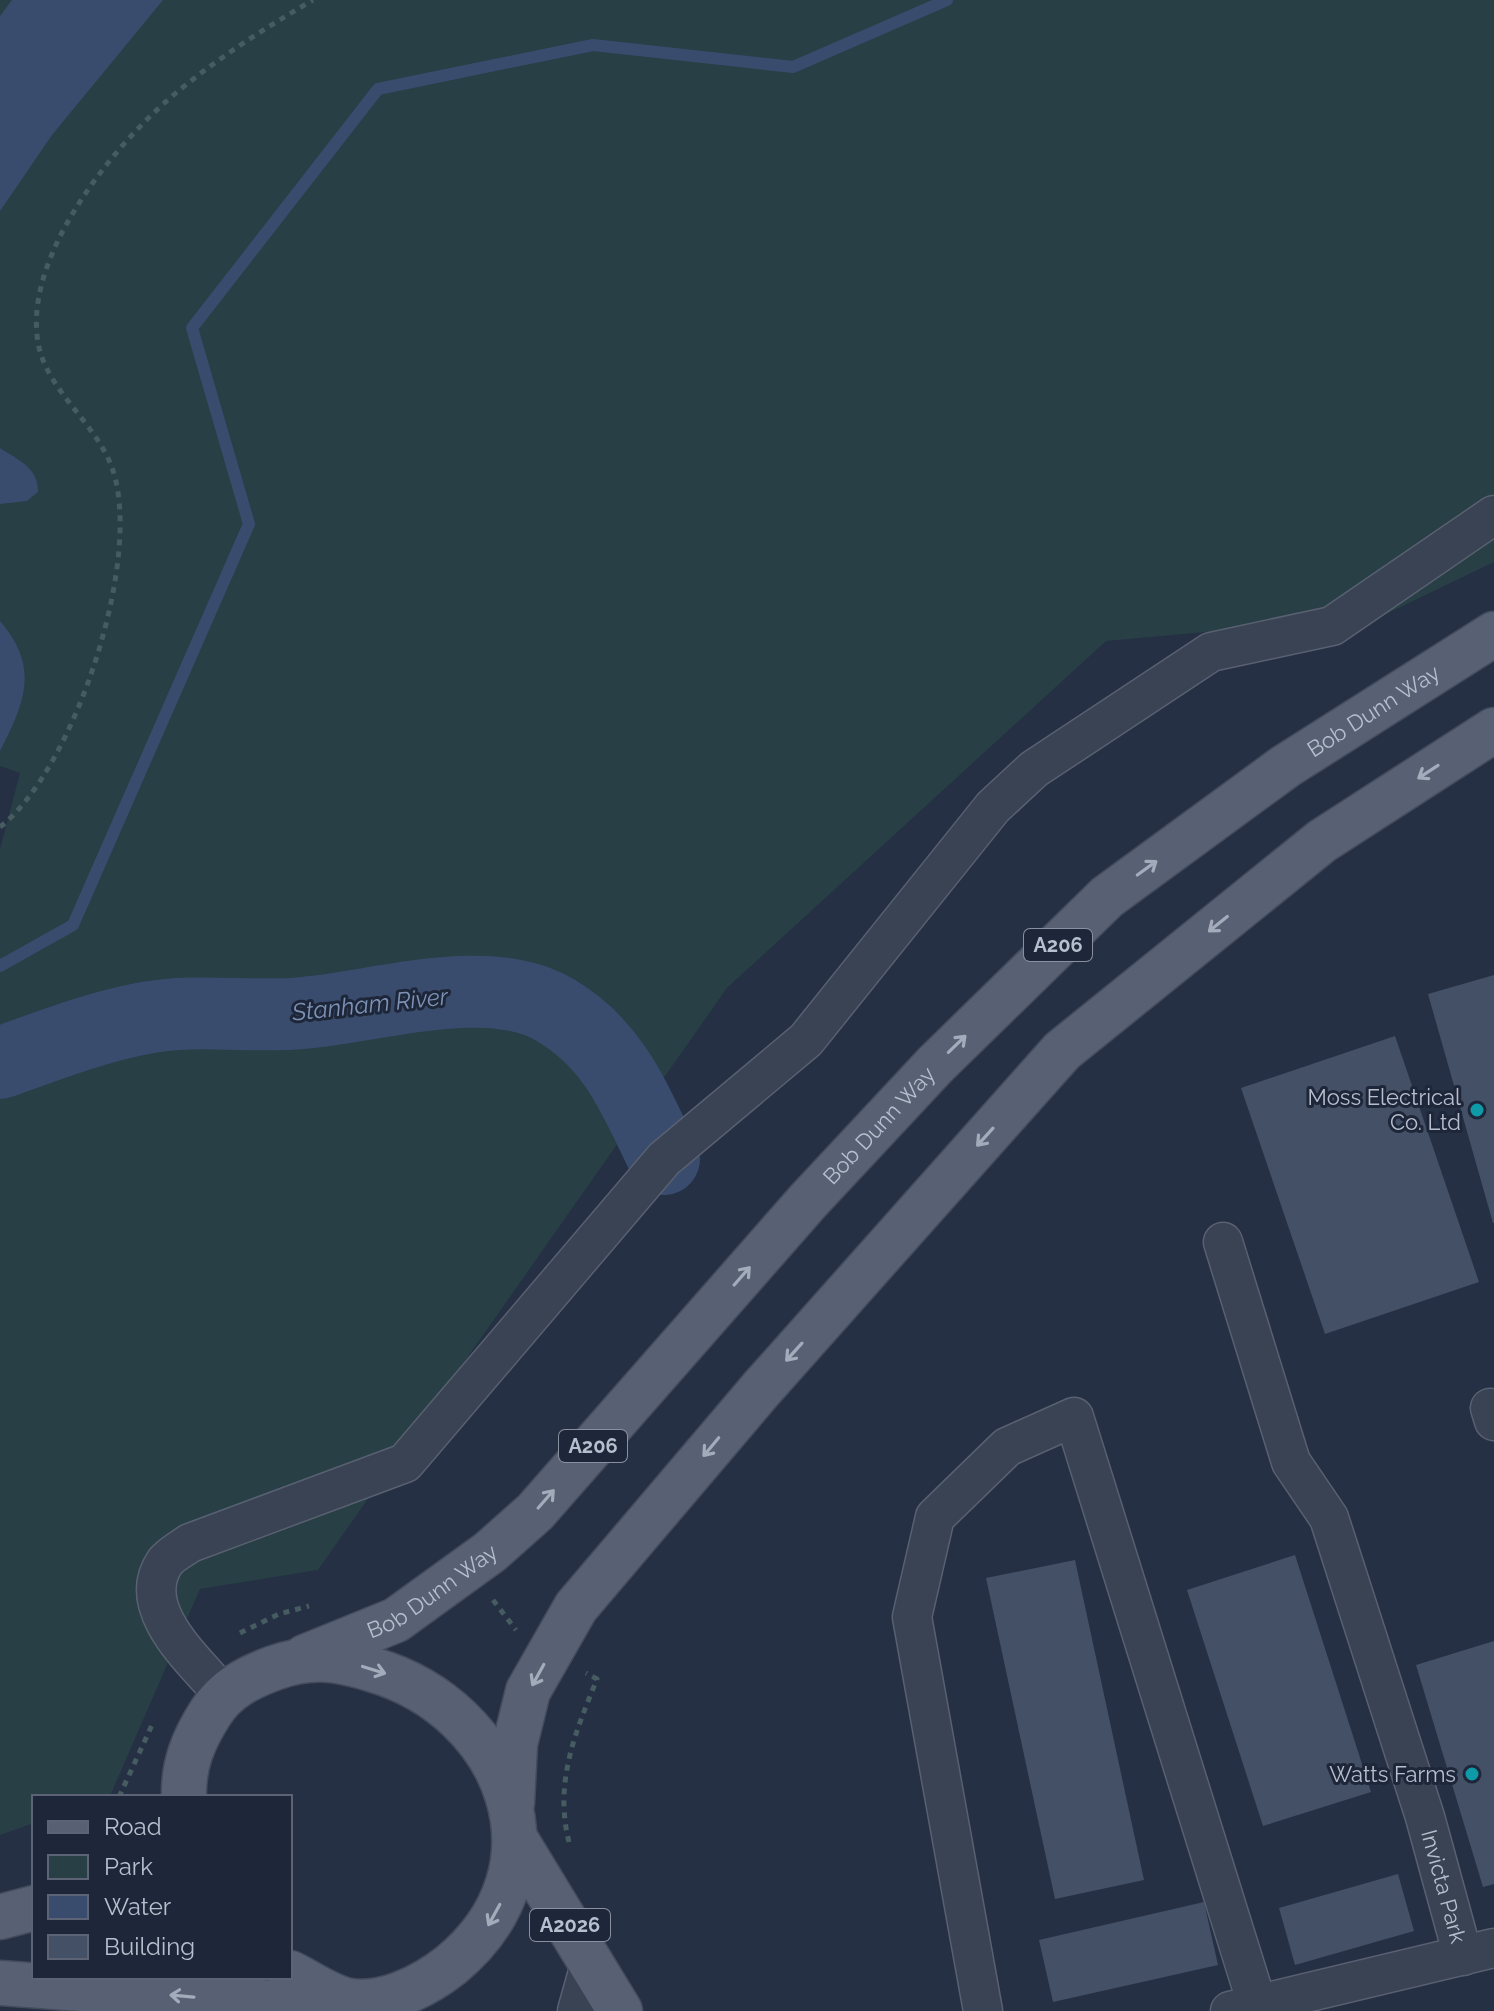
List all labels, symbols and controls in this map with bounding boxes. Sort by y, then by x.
street label: Bob Dunn Way [1302,659,1444,762]
one-way arrow [1418,764,1440,780]
one-way arrow [1136,859,1158,876]
one-way arrow [1208,916,1229,933]
road number: A206 [1024,929,1092,961]
water label: Stanham River [290,981,450,1027]
one-way arrow [947,1035,966,1054]
street label: Bob Dunn Way [818,1061,940,1190]
place label: Moss Electrical Co. Ltd [1308,1084,1461,1135]
marker: Moss Electrical Co. Ltd [1468,1101,1486,1119]
one-way arrow [977,1126,995,1146]
one-way arrow [733,1266,751,1286]
one-way arrow [785,1341,803,1361]
road number: A206 [559,1430,627,1462]
one-way arrow [702,1437,720,1457]
one-way arrow [537,1489,555,1509]
street label: Bob Dunn Way [363,1538,502,1643]
one-way arrow [361,1663,387,1678]
one-way arrow [529,1663,545,1686]
place label: Watts Farms [1329,1761,1456,1787]
marker: Watts Farms [1463,1765,1481,1783]
legend [32,1795,292,1979]
text: Road [104,1812,162,1841]
street label: Invicta Park [1416,1827,1472,1946]
text: Park [104,1852,153,1881]
text: Water [104,1892,172,1921]
one-way arrow [486,1903,502,1926]
road number: A2026 [530,1909,610,1941]
text: Building [104,1932,195,1961]
one-way arrow [169,1988,196,2003]

